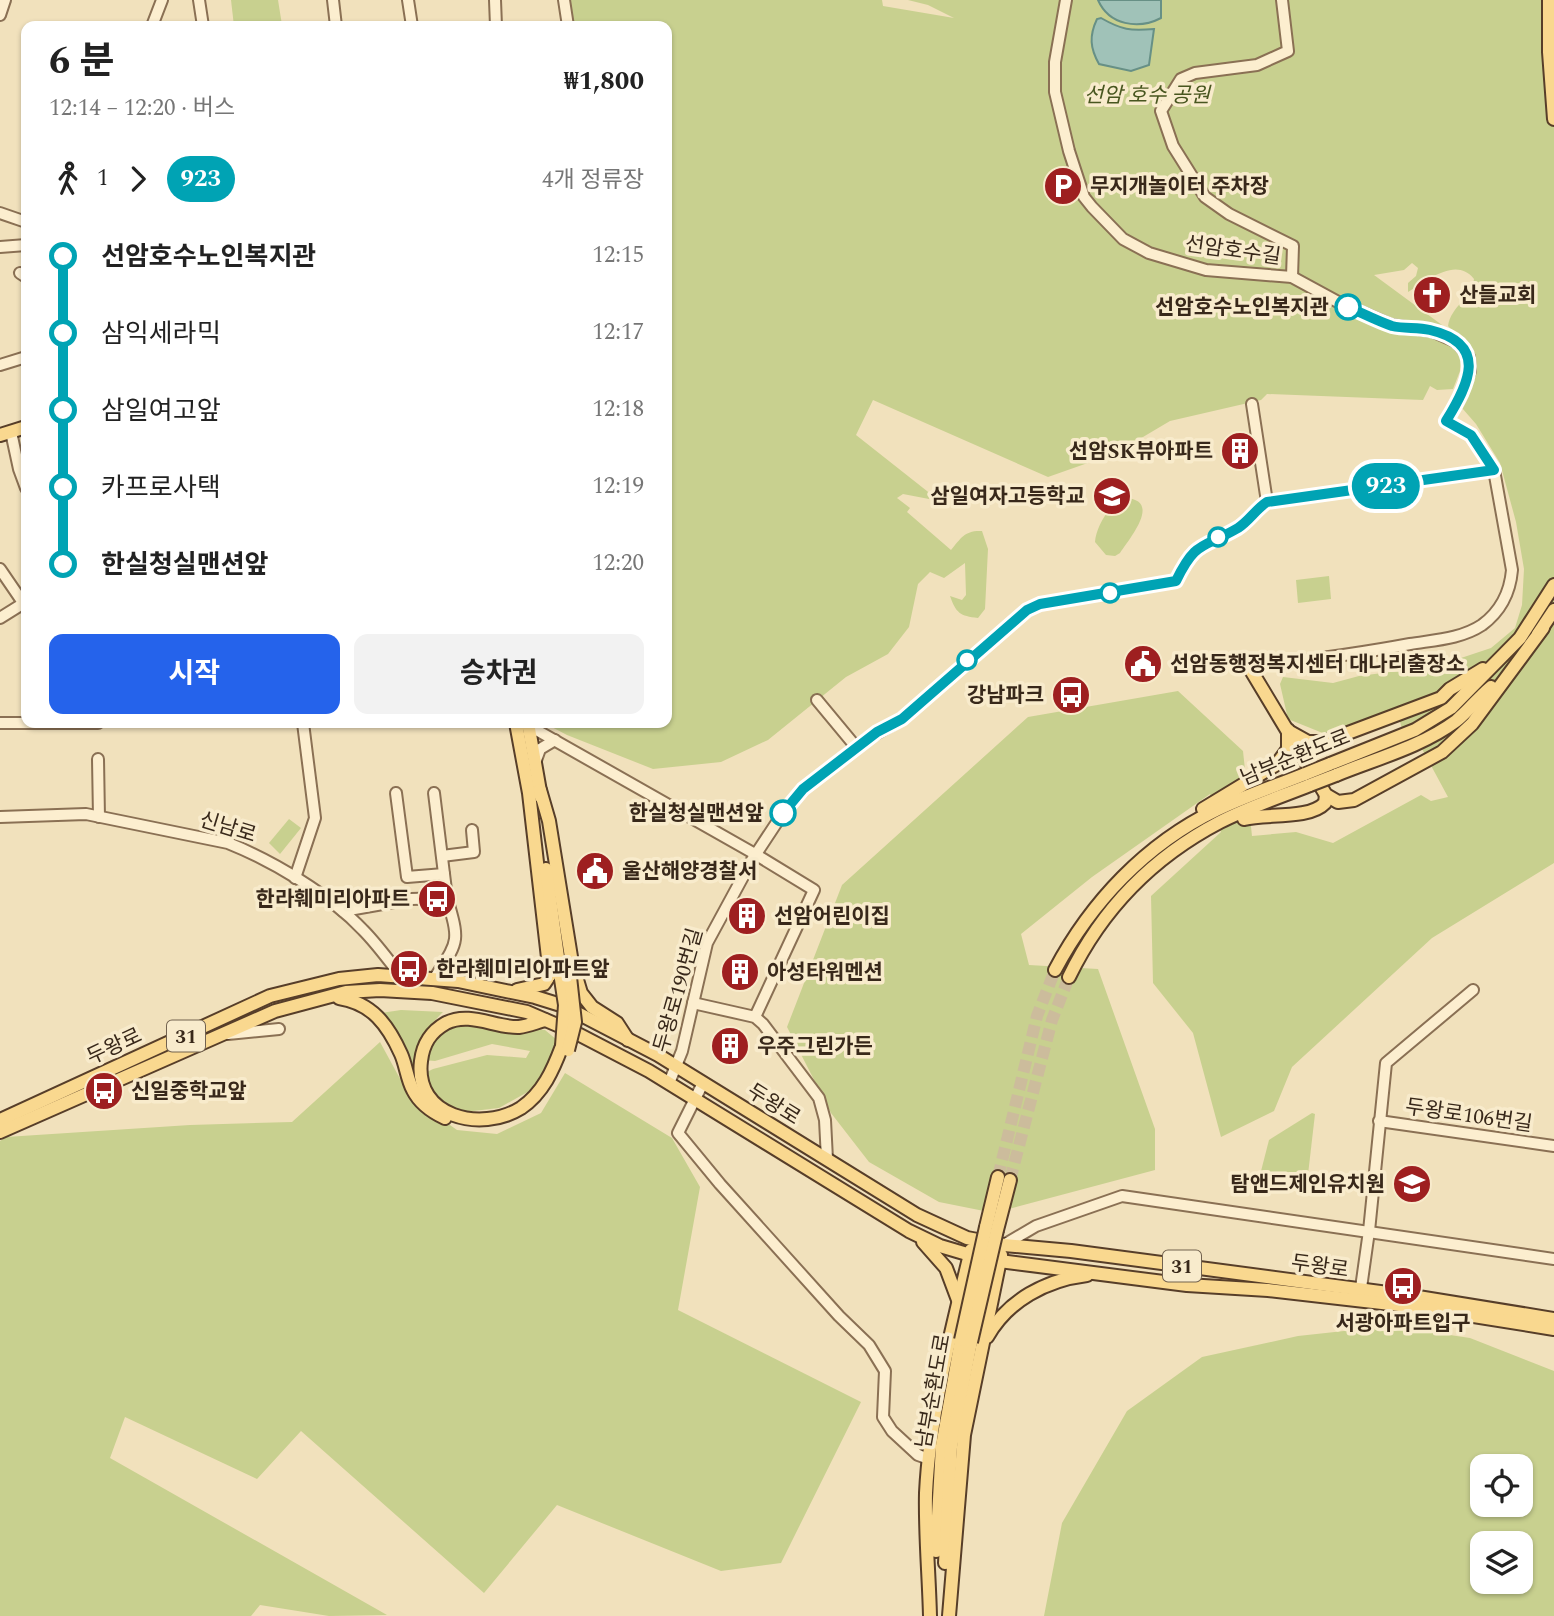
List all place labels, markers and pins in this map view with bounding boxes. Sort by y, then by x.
parking icon: 무지개놀이터 주차장 [1042,165,1084,207]
place label: 무지개놀이터 주차장 [1090,171,1269,203]
church icon: 산들교회 [1411,274,1453,316]
place label: 산들교회 [1459,280,1536,312]
place label: 선암호수노인복지관 [1155,292,1329,324]
marker: 선암호수노인복지관 [1335,294,1361,320]
building icon: 선암SK뷰아파트 [1219,430,1261,472]
place label: 선암SK뷰아파트 [1069,436,1213,468]
school or university icon: 삼일여자고등학교 [1091,475,1133,517]
place label: 삼일여자고등학교 [930,481,1085,513]
unlabelled marker [1208,527,1228,547]
unlabelled marker [1100,583,1120,603]
public building icon: 선암동행정복지센터 대나리출장소 [1122,643,1164,685]
place label: 선암동행정복지센터 대나리출장소 [1170,649,1465,681]
unlabelled marker [957,650,977,670]
bus stop icon: 강남파크 [1050,674,1092,716]
place label: 강남파크 [967,680,1044,712]
place label: 한실청실맨션앞 [629,798,764,830]
marker: 한실청실맨션앞 [770,800,796,826]
public building icon: 울산해양경찰서 [574,850,616,892]
place label: 울산해양경찰서 [622,856,757,888]
bus stop icon: 한라훼미리아파트 [416,878,458,920]
place label: 한라훼미리아파트 [255,884,410,916]
building icon: 선암어린이집 [726,895,768,937]
place label: 선암어린이집 [774,901,890,933]
bus stop icon: 한라훼미리아파트앞 [388,948,430,990]
building icon: 아성타워멘션 [719,951,761,993]
place label: 한라훼미리아파트앞 [436,954,610,986]
place label: 아성타워멘션 [767,957,883,989]
building icon: 우주그린가든 [709,1025,751,1067]
place label: 우주그린가든 [757,1031,873,1063]
bus stop icon: 신일중학교앞 [83,1070,125,1112]
place label: 신일중학교앞 [131,1076,247,1108]
school or university icon: 탐앤드제인유치원 [1391,1163,1433,1205]
place label: 탐앤드제인유치원 [1230,1169,1385,1201]
bus stop icon: 서광아파트입구 [1382,1265,1424,1307]
place label: 서광아파트입구 [1335,1308,1471,1340]

